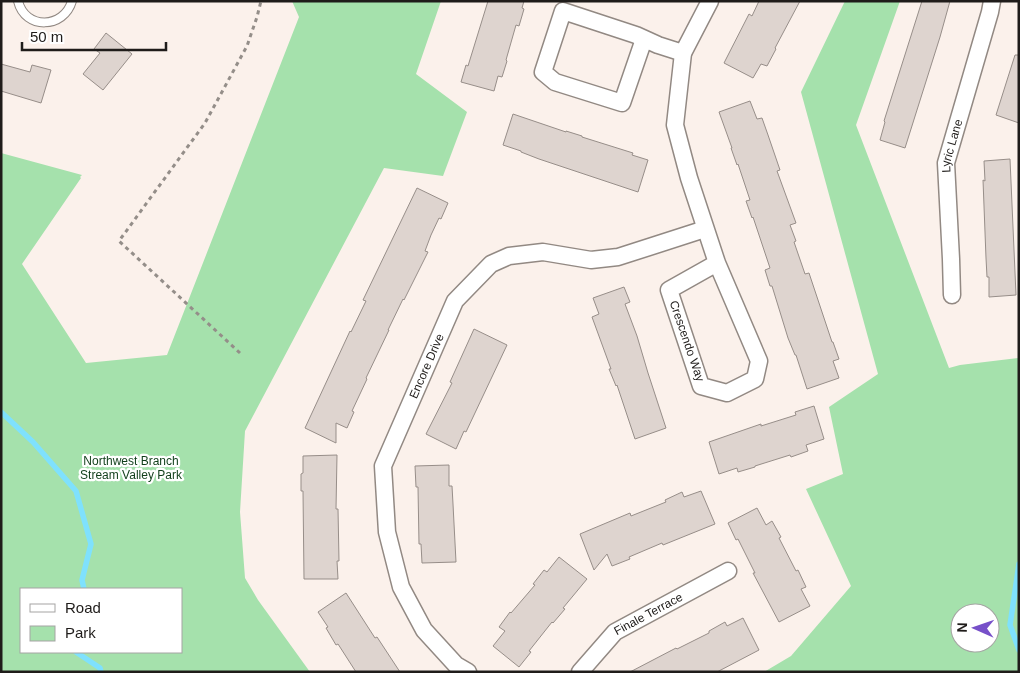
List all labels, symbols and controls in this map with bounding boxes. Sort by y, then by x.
scale bar [22,20,166,52]
text: 50 m [30,28,63,45]
street label: Lyric Lane [939,117,965,173]
street label: Crescendo Way [667,299,707,383]
street label: Encore Drive [406,331,447,401]
park label: Northwest Branch Stream Valley Park [80,454,183,482]
legend [20,588,182,653]
street label: Finale Terrace [612,590,685,638]
text: Road [65,599,101,616]
north arrow [950,603,1000,653]
text: N [954,622,970,633]
text: Park [65,624,96,641]

